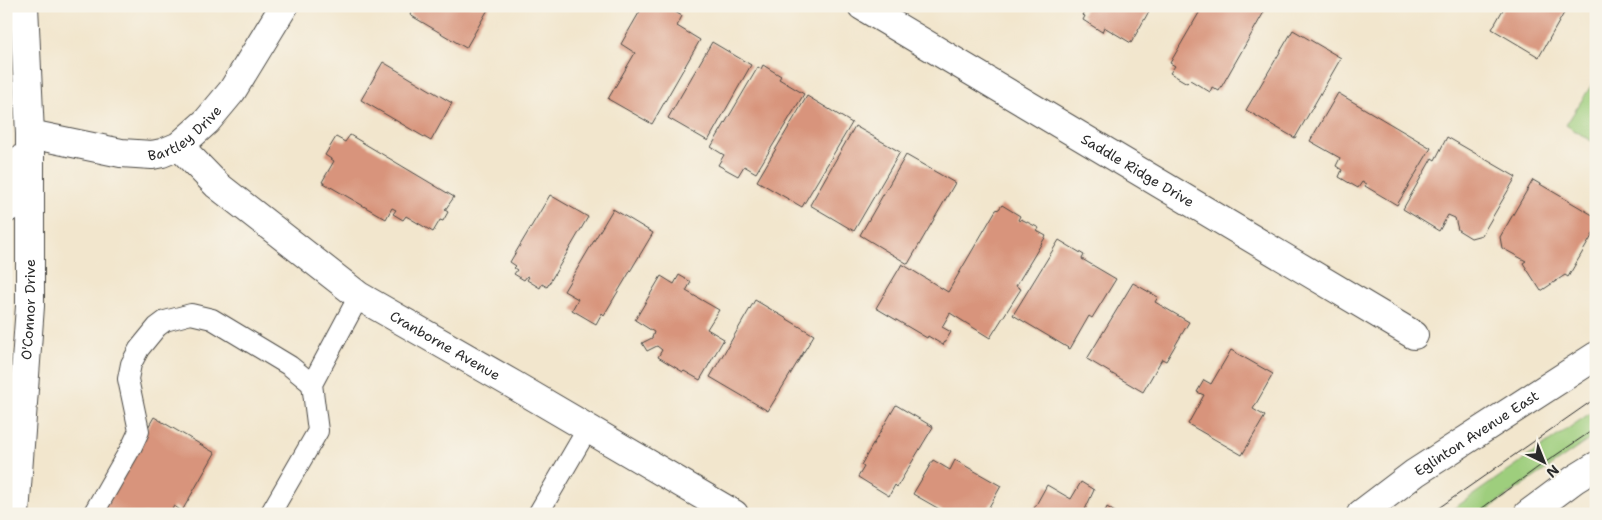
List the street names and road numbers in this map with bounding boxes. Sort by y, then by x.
street label: Bartley Drive [146,102,225,165]
street label: Saddle Ridge Drive [1078,130,1198,211]
street label: O'Connor Drive [17,259,39,360]
street label: Cranborne Avenue [387,307,504,384]
street label: Eglinton Avenue East [1411,386,1542,480]

